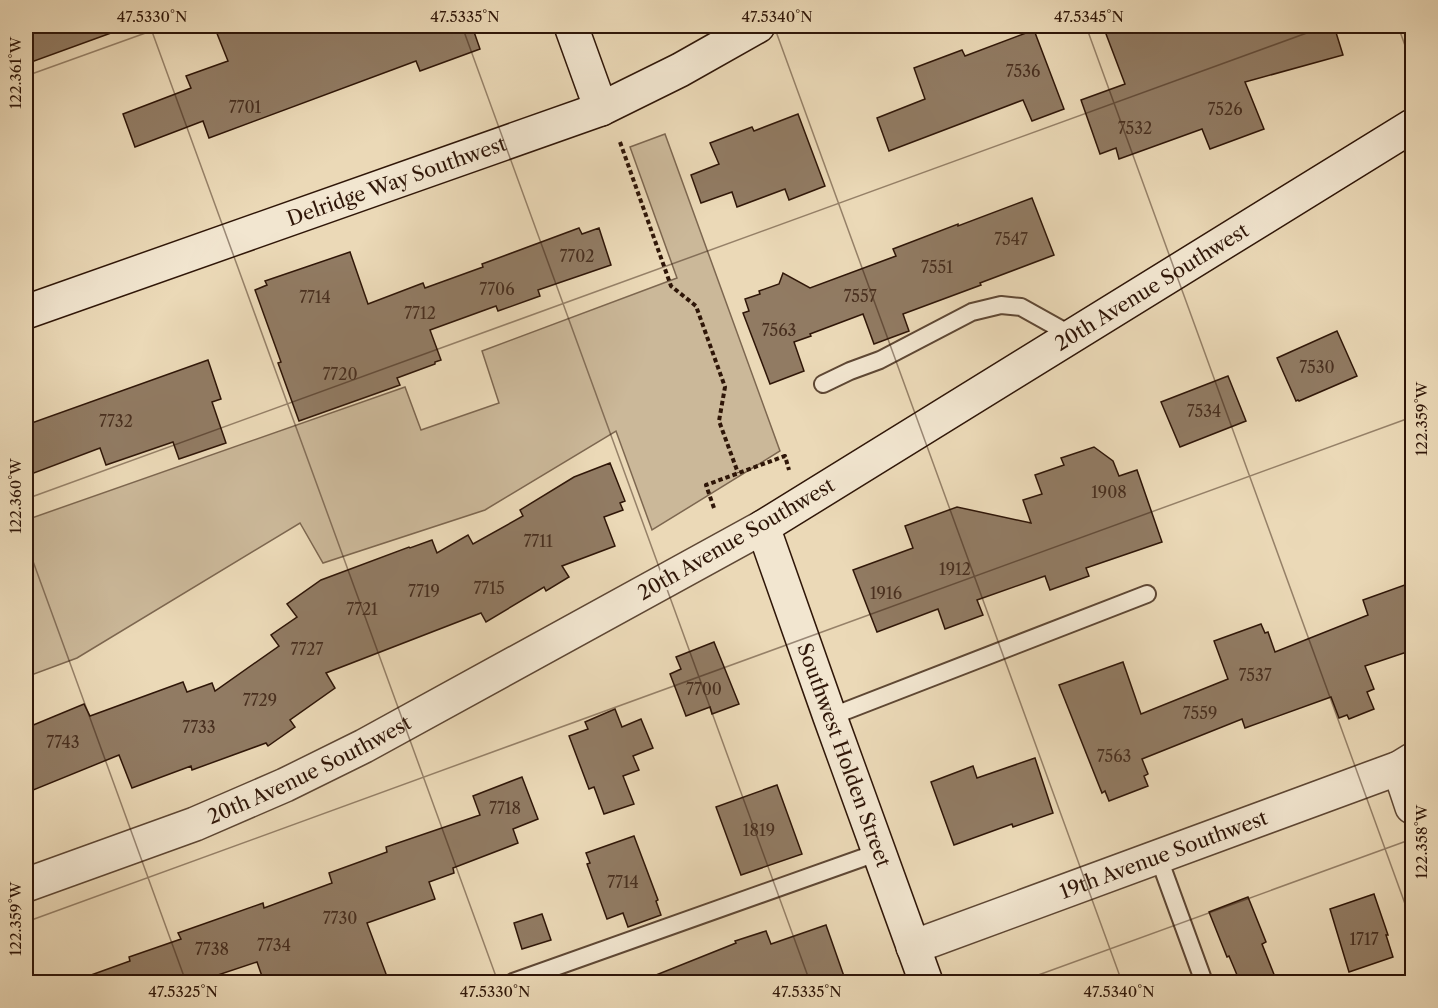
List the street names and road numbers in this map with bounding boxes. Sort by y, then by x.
street label: Delridge Way Southwest [284,131,509,231]
street label: 20th Avenue Southwest [1050,218,1253,356]
street label: 20th Avenue Southwest [633,473,839,605]
street label: Southwest Holden Street [792,640,896,870]
street label: 20th Avenue Southwest [204,711,415,829]
street label: 19th Avenue Southwest [1056,806,1271,904]

